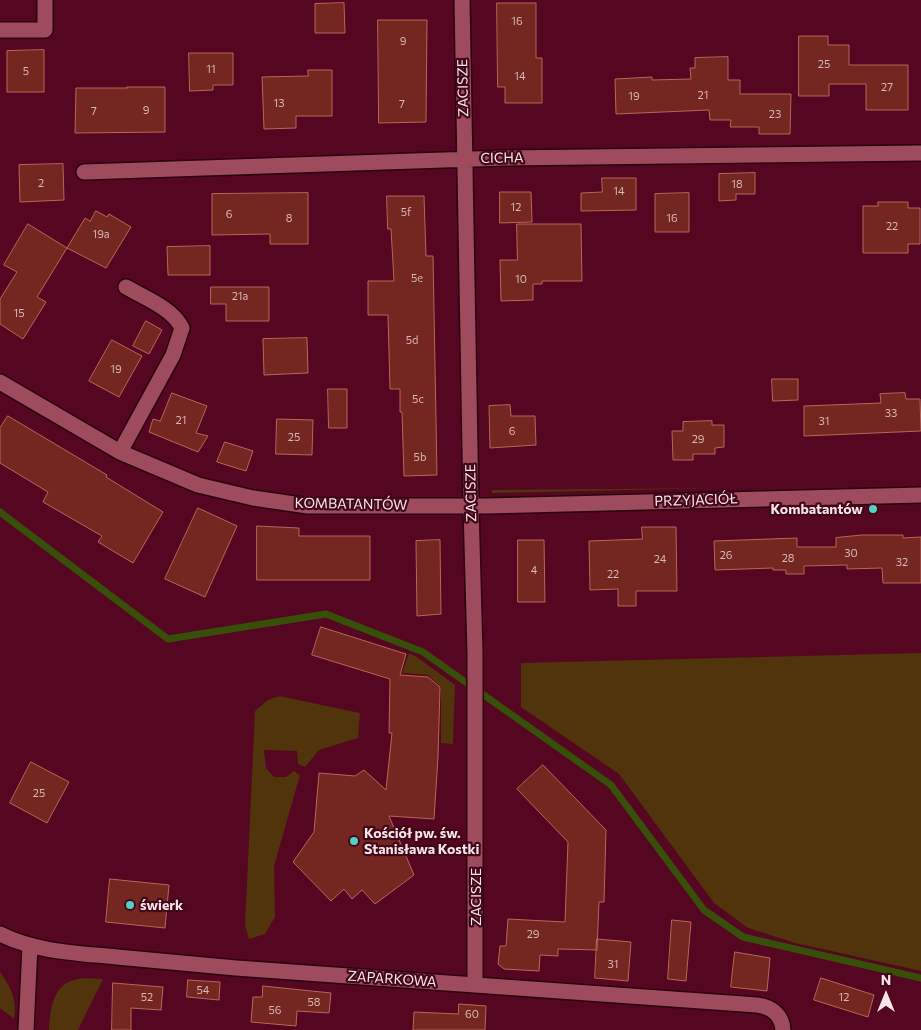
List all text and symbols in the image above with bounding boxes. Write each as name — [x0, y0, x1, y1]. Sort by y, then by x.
house number: 16 — [511, 14, 523, 28]
house number: 9 — [400, 34, 406, 48]
house number: 25 — [818, 57, 830, 71]
street label: ZACISZE — [454, 59, 472, 117]
house number: 11 — [206, 62, 216, 76]
house number: 5 — [23, 64, 29, 78]
house number: 14 — [514, 69, 526, 83]
house number: 27 — [881, 80, 893, 94]
house number: 21 — [698, 88, 708, 102]
house number: 19 — [628, 89, 640, 103]
house number: 13 — [274, 96, 284, 110]
house number: 7 — [399, 97, 405, 111]
house number: 9 — [143, 103, 149, 117]
house number: 7 — [91, 104, 97, 118]
house number: 23 — [769, 107, 781, 121]
street label: CICHA — [480, 149, 524, 167]
house number: 2 — [38, 176, 44, 190]
house number: 18 — [731, 177, 743, 191]
house number: 14 — [613, 184, 625, 198]
house number: 12 — [511, 200, 521, 214]
house number: 5f — [401, 205, 411, 219]
house number: 6 — [226, 207, 232, 221]
house number: 8 — [286, 211, 292, 225]
house number: 16 — [666, 211, 678, 225]
house number: 22 — [886, 219, 898, 233]
house number: 19a — [92, 227, 110, 241]
house number: 5e — [411, 271, 423, 285]
house number: 10 — [515, 272, 527, 286]
house number: 21a — [232, 289, 248, 303]
house number: 15 — [13, 306, 25, 320]
house number: 5d — [406, 333, 418, 347]
house number: 19 — [110, 362, 122, 376]
house number: 5c — [412, 392, 424, 406]
house number: 33 — [885, 406, 897, 420]
house number: 21 — [176, 413, 186, 427]
house number: 31 — [819, 414, 829, 428]
house number: 6 — [509, 424, 515, 438]
house number: 25 — [288, 430, 300, 444]
house number: 29 — [692, 432, 704, 446]
house number: 5b — [414, 450, 426, 464]
street label: ZACISZE — [462, 464, 480, 522]
street label: PRZYJACIÓŁ — [654, 490, 738, 510]
street label: KOMBATANTÓW — [294, 495, 408, 513]
place label: Kombatantów — [771, 501, 863, 517]
marker: Kombatantów — [867, 503, 879, 515]
house number: 30 — [844, 546, 858, 560]
house number: 26 — [720, 548, 732, 562]
house number: 28 — [782, 551, 794, 565]
house number: 24 — [654, 552, 666, 566]
house number: 32 — [896, 555, 908, 569]
house number: 4 — [531, 563, 537, 577]
house number: 22 — [607, 567, 619, 581]
house number: 25 — [33, 786, 45, 800]
place label: Kościół pw. św. Stanisława Kostki — [364, 825, 479, 858]
marker: Kościół pw. św. Stanisława Kostki — [348, 835, 360, 847]
street label: ZACISZE — [468, 868, 484, 926]
place label: świerk — [140, 897, 183, 913]
marker: świerk — [124, 899, 136, 911]
house number: 29 — [527, 927, 539, 941]
house number: 31 — [608, 957, 618, 971]
street label: ZAPARKOWA — [347, 968, 437, 990]
north arrow — [861, 970, 911, 1020]
text: N — [881, 971, 891, 988]
house number: 54 — [197, 983, 209, 997]
house number: 52 — [141, 990, 153, 1004]
house number: 12 — [839, 990, 849, 1004]
house number: 58 — [308, 995, 320, 1009]
house number: 56 — [269, 1003, 281, 1017]
house number: 60 — [465, 1007, 479, 1021]

